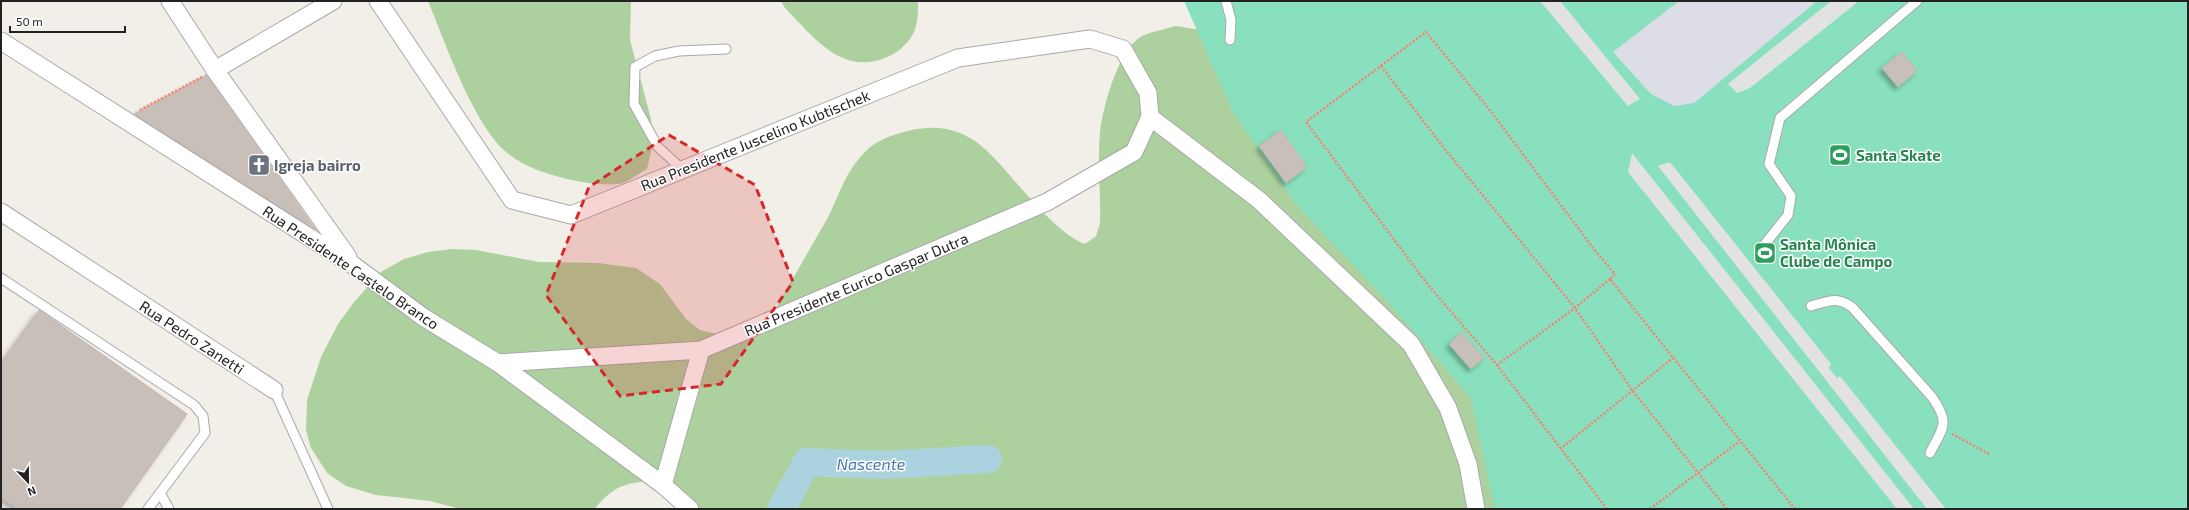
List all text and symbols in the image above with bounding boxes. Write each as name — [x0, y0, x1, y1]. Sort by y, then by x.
scale bar — [10, 8, 125, 34]
text: 50 m — [16, 14, 43, 28]
street label: Rua Presidente Juscelino Kubtischek — [638, 86, 873, 194]
sports icon: Santa Skate — [1827, 142, 1853, 168]
place label: Santa Skate — [1856, 146, 1941, 164]
church icon: Igreja bairro — [246, 152, 272, 178]
place label: Igreja bairro — [274, 156, 361, 174]
street label: Rua Presidente Castelo Branco — [260, 201, 442, 333]
street label: Rua Presidente Eurico Gaspar Dutra — [741, 229, 971, 339]
place label: Santa Mônica Clube de Campo — [1780, 235, 1892, 270]
sports icon: Santa Mônica Clube de Campo — [1752, 240, 1778, 266]
street label: Rua Pedro Zanetti — [136, 296, 248, 378]
water label: Nascente — [837, 454, 906, 473]
north arrow — [8, 462, 48, 502]
text: N — [26, 484, 38, 499]

